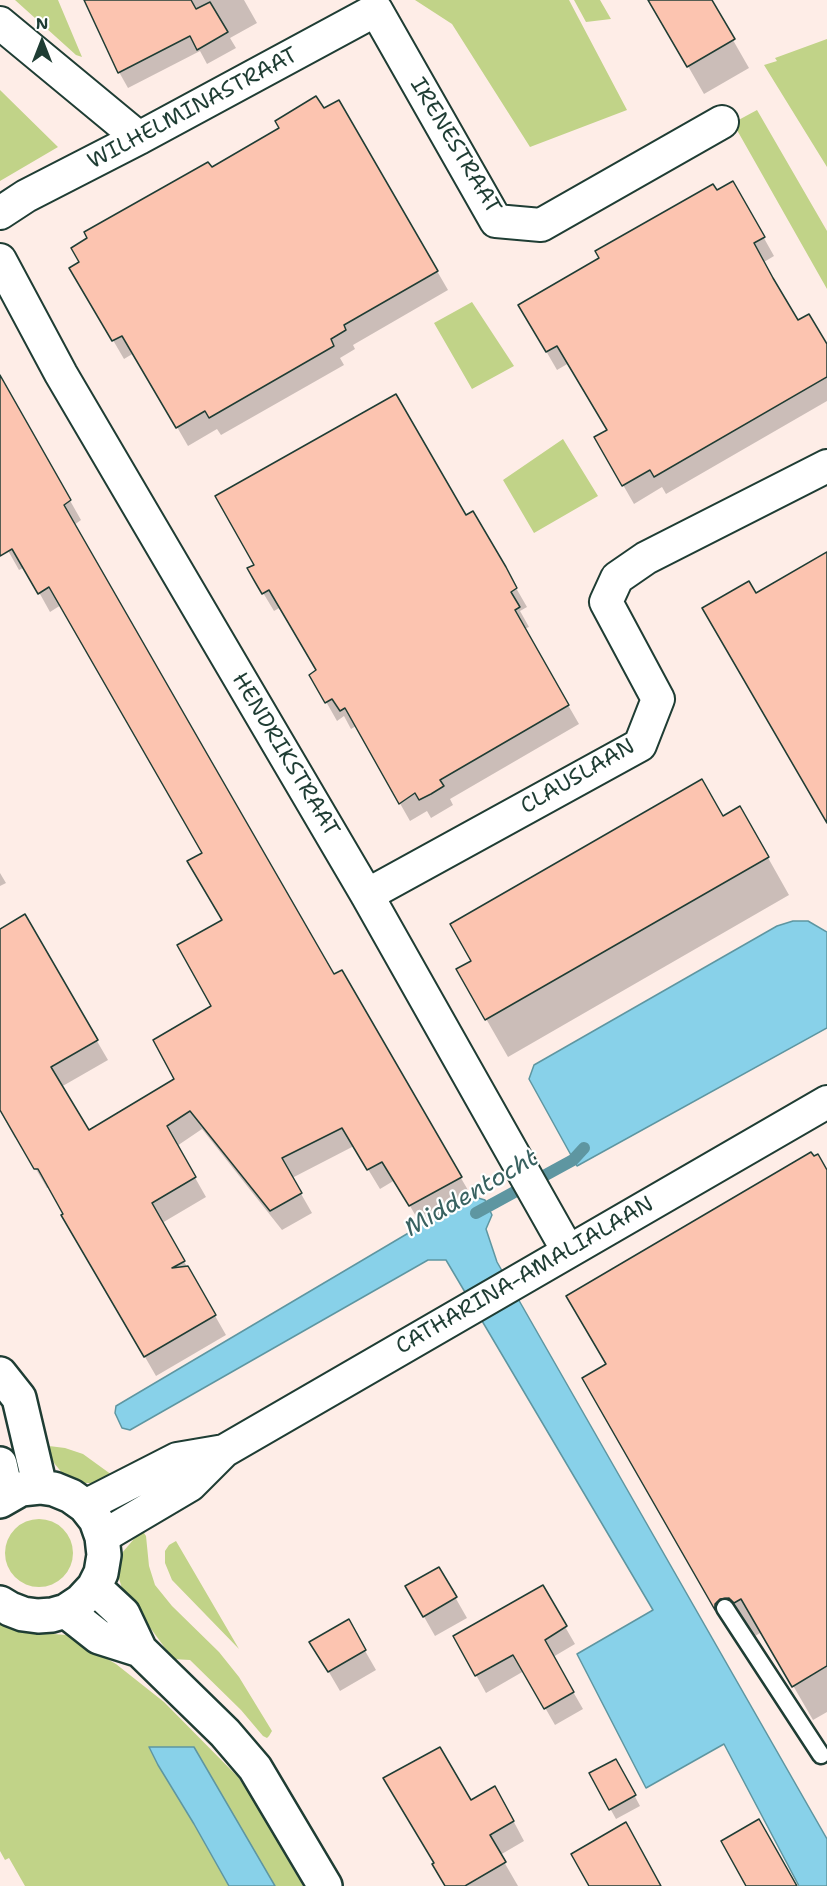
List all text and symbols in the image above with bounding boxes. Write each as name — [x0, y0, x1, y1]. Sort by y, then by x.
north arrow — [12, 12, 72, 72]
text: N — [36, 13, 48, 34]
street label: WILHELMINASTRAAT — [84, 42, 302, 176]
street label: IRENESTRAAT — [404, 73, 506, 219]
street label: HENDRIKSTRAAT — [226, 668, 344, 842]
street label: CLAUSLAAN — [516, 734, 640, 820]
water label: Middentocht — [400, 1144, 544, 1244]
street label: CATHARINA-AMALIALAAN — [392, 1191, 658, 1361]

